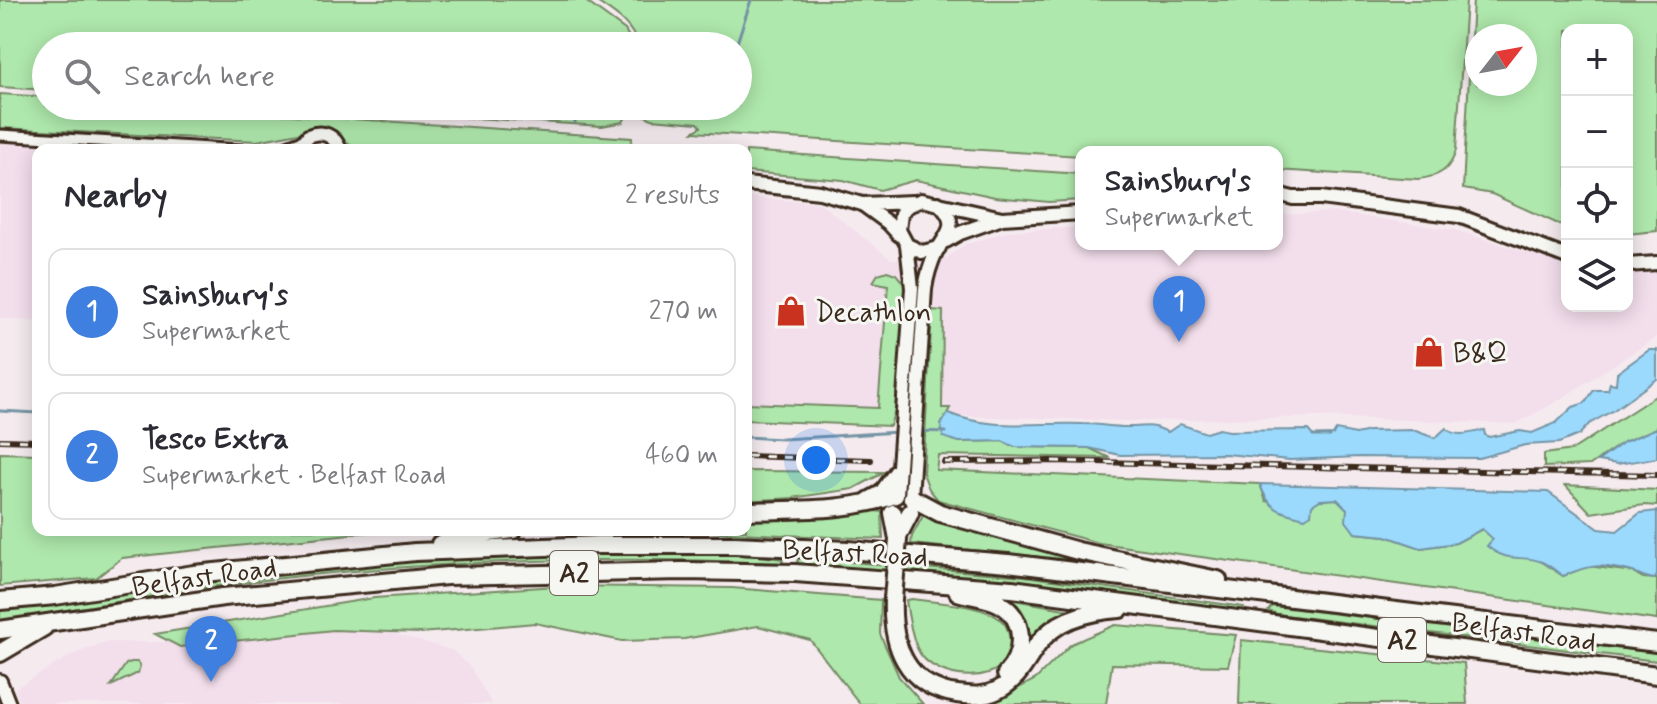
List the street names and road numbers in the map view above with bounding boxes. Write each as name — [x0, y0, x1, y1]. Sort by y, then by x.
street label: Belfast Road — [781, 532, 929, 577]
street label: Belfast Road — [130, 550, 279, 607]
road number: A2 — [550, 551, 598, 595]
street label: Belfast Road — [1449, 605, 1598, 662]
road number: A2 — [1378, 618, 1426, 662]

